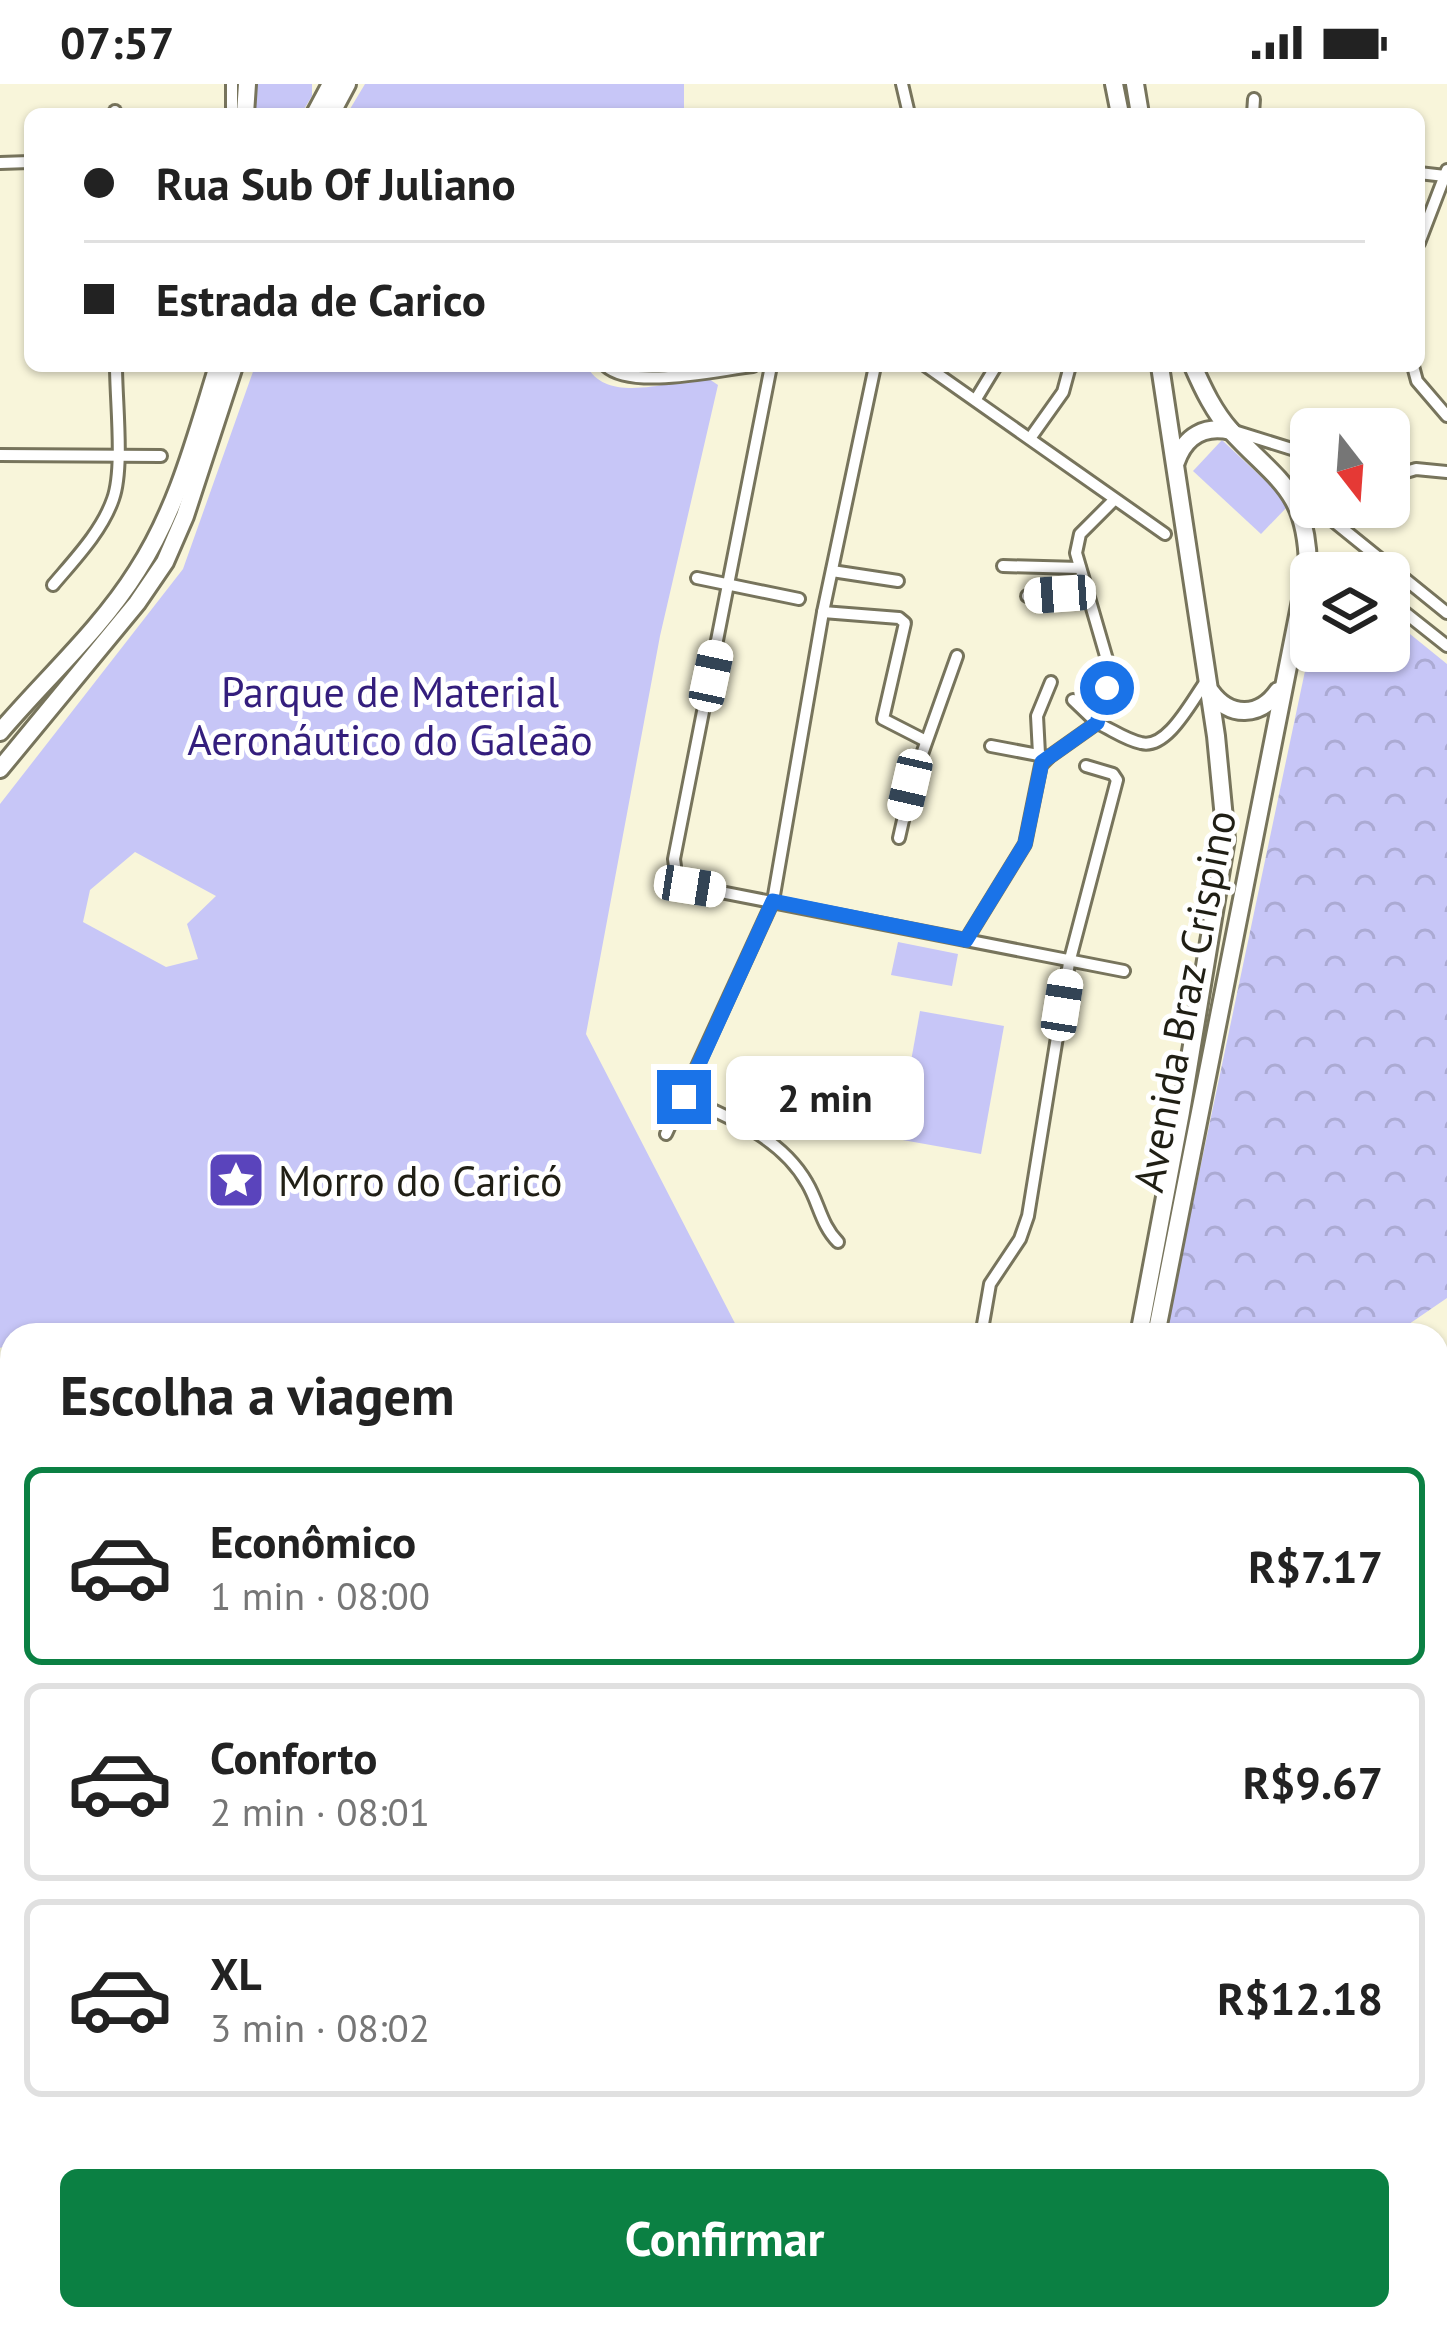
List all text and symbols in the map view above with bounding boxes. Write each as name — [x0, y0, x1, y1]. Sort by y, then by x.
text: 07:57 — [60, 13, 174, 71]
text: Rua Sub Of Juliano — [156, 154, 516, 212]
text: Estrada de Carico — [156, 270, 486, 328]
north arrow — [1290, 408, 1410, 528]
map controls — [1290, 408, 1410, 672]
button: layers — [1290, 552, 1410, 672]
car — [1023, 574, 1097, 614]
car — [686, 637, 736, 715]
route start — [1080, 661, 1134, 715]
park label: Parque de Material Aeronáutico do Galeão — [187, 664, 593, 767]
car — [884, 746, 936, 824]
street label: Avenida Braz Crispino — [1120, 806, 1248, 1196]
car — [652, 863, 728, 909]
car — [1039, 967, 1085, 1043]
callout: 2 min — [726, 1055, 924, 1139]
route end — [657, 1070, 711, 1124]
text: 2 min — [777, 1072, 873, 1123]
place icon: Morro do Caricó — [205, 1149, 267, 1211]
place label: Morro do Caricó — [278, 1153, 562, 1208]
text: Escolha a viagem — [60, 1360, 454, 1430]
icon: car — [66, 1512, 174, 1620]
text: Econômico — [210, 1512, 416, 1570]
text: R$7.17 — [1248, 1537, 1383, 1595]
text: 1 min · 08:00 — [210, 1570, 430, 1621]
icon: car — [66, 1728, 174, 1836]
text: Conforto — [210, 1728, 377, 1786]
text: R$9.67 — [1243, 1753, 1383, 1811]
text: 2 min · 08:01 — [210, 1786, 430, 1837]
icon: car — [66, 1944, 174, 2052]
text: XL — [210, 1944, 262, 2002]
text: R$12.18 — [1217, 1969, 1383, 2027]
text: 3 min · 08:02 — [210, 2002, 430, 2053]
button: Confirmar — [60, 2169, 1389, 2307]

